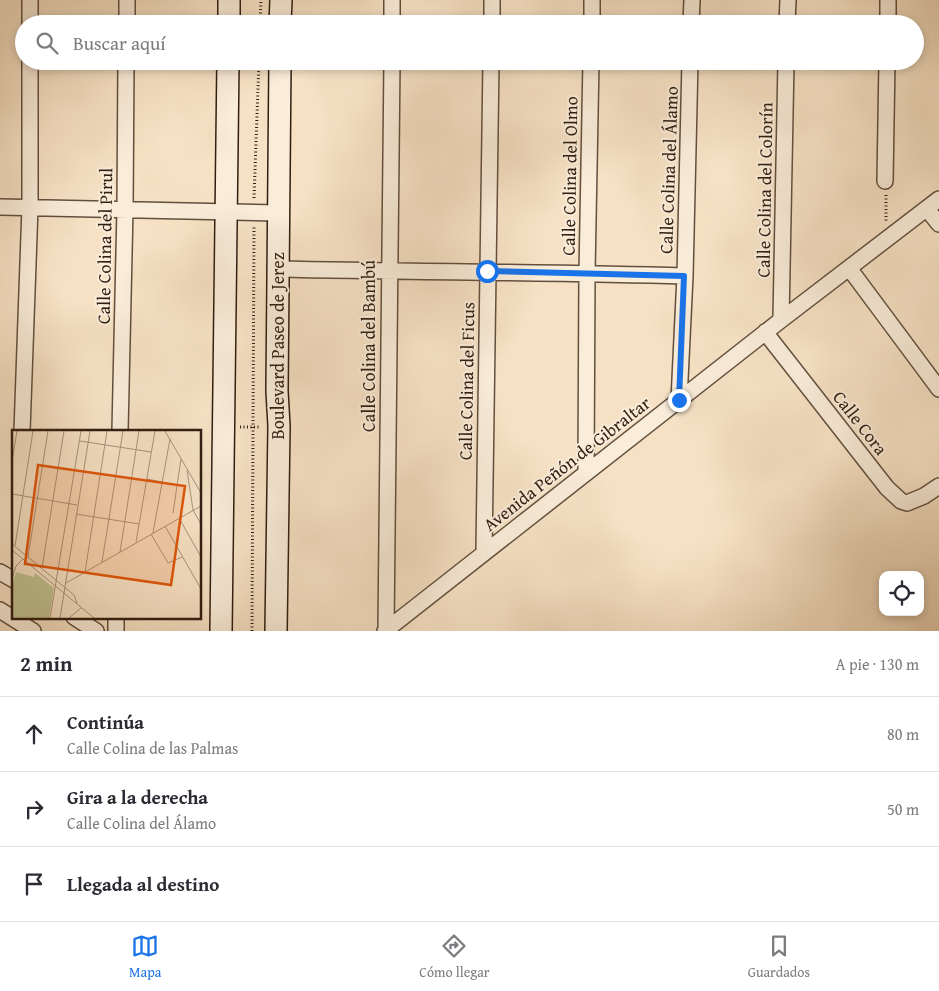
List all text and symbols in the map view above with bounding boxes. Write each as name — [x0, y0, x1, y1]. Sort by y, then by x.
search box — [15, 15, 924, 70]
icon: search — [33, 29, 61, 57]
text: Buscar aquí — [73, 29, 166, 57]
street label: Calle Colina del Álamo — [652, 86, 685, 254]
street label: Calle Colina del Olmo — [555, 96, 584, 256]
street label: Calle Colina del Colorín — [749, 102, 780, 278]
street label: Calle Colina del Pirul — [90, 168, 119, 324]
street label: Boulevard Paseo de Jerez — [264, 252, 291, 440]
street label: Calle Colina del Bambú — [355, 260, 382, 432]
route start — [476, 260, 499, 283]
street label: Calle Colina del Ficus — [452, 302, 481, 460]
street label: Calle Cora — [827, 385, 895, 461]
street label: Avenida Peñón de Gibraltar — [477, 389, 657, 538]
route end — [668, 389, 691, 412]
inset map — [12, 430, 201, 618]
map controls — [879, 571, 924, 616]
button: locate — [879, 571, 924, 616]
text: 2 min — [20, 648, 72, 679]
text: A pie · 130 m — [836, 652, 919, 676]
text: Continúa — [67, 708, 144, 736]
icon: ahead — [20, 720, 48, 748]
text: 80 m — [887, 722, 919, 746]
text: Calle Colina de las Palmas — [67, 736, 238, 760]
text: Gira a la derecha — [67, 783, 208, 811]
icon: right — [20, 795, 48, 823]
text: 50 m — [887, 797, 919, 821]
text: Calle Colina del Álamo — [67, 811, 216, 835]
icon: arrive — [20, 870, 48, 898]
text: Llegada al destino — [67, 870, 219, 898]
tab: Mapa — [129, 932, 161, 982]
tab: Cómo llegar — [419, 932, 490, 982]
tab: Guardados — [748, 932, 810, 982]

